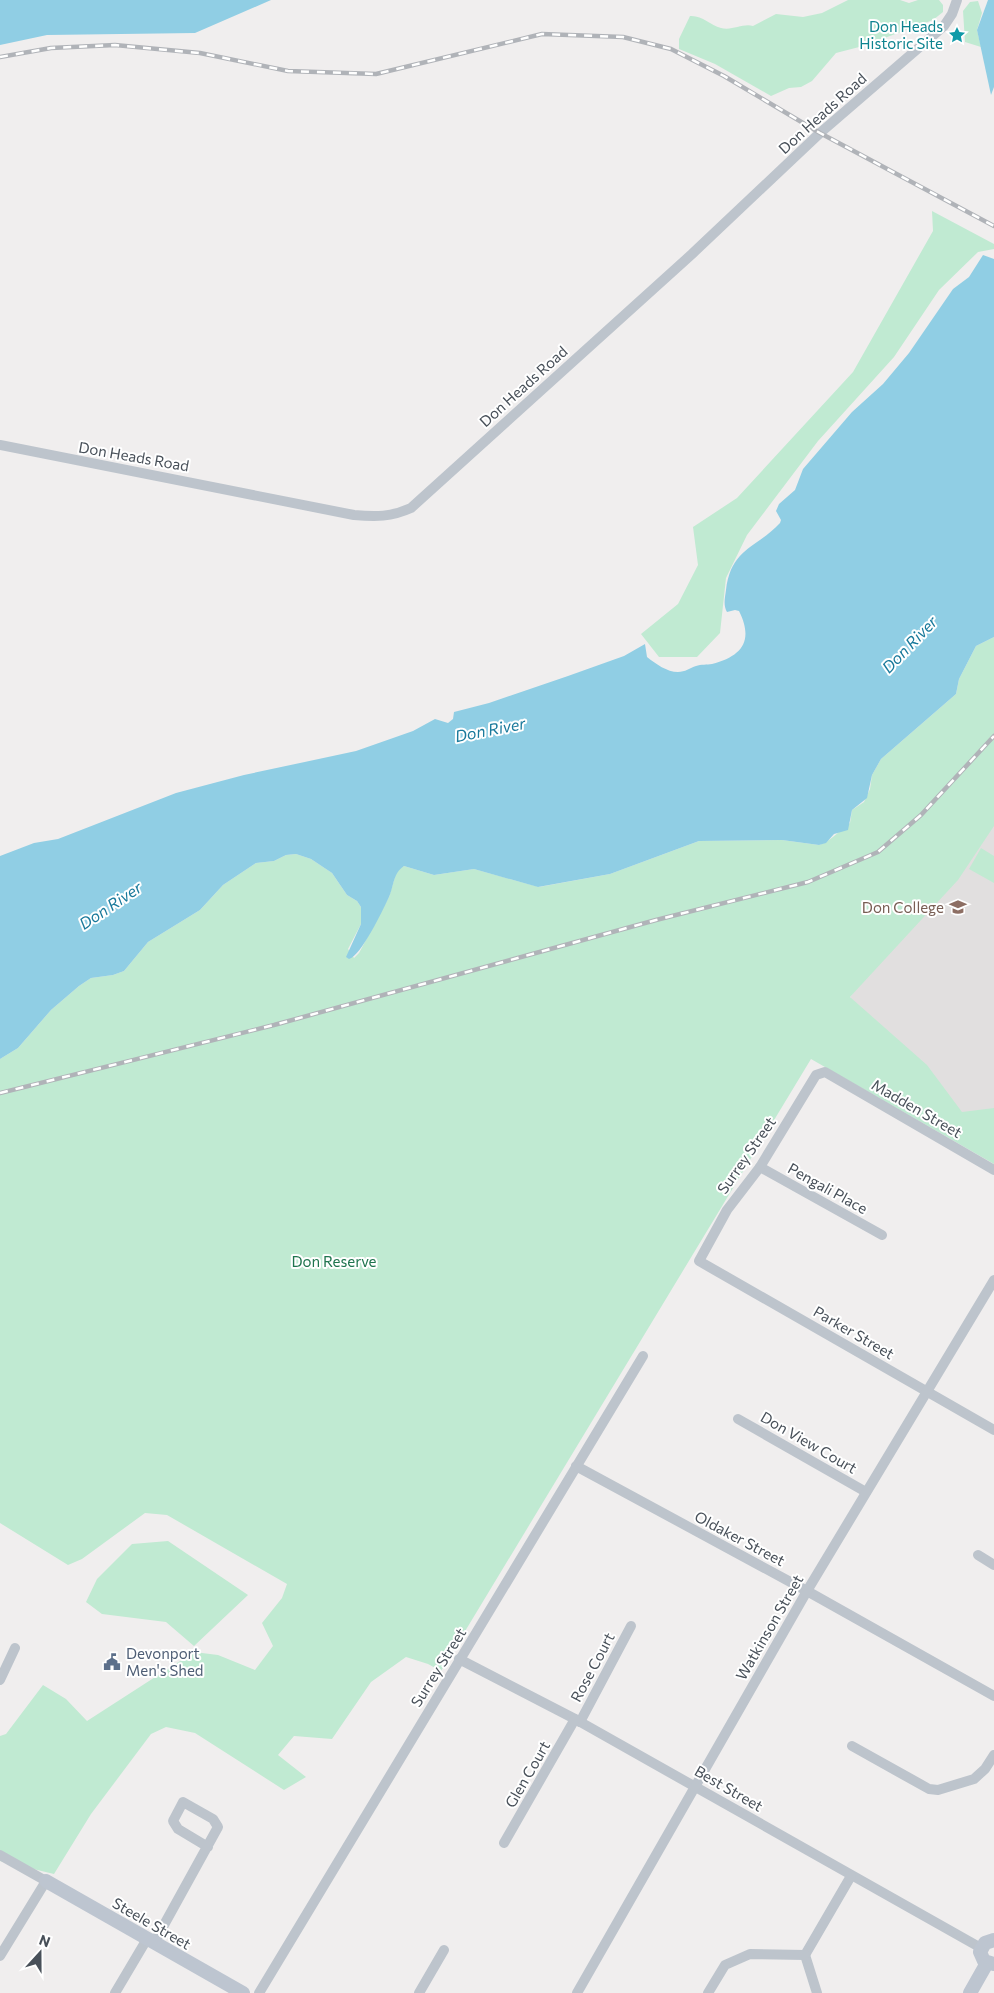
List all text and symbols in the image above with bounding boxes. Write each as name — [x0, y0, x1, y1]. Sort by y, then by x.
place label: Don Heads Historic Site — [859, 17, 943, 52]
place icon: Don Heads Historic Site — [947, 25, 967, 45]
street label: Don Heads Road — [774, 69, 870, 157]
street label: Don Heads Road — [475, 342, 571, 430]
street label: Don Heads Road — [77, 437, 191, 475]
water label: Don River — [877, 611, 941, 676]
water label: Don River — [453, 713, 527, 745]
water label: Don River — [75, 877, 145, 933]
school or university icon: Don College — [948, 897, 968, 917]
place label: Don College — [862, 898, 944, 916]
street label: Madden Street — [869, 1075, 965, 1141]
street label: Surrey Street — [713, 1113, 779, 1197]
street label: Pengali Place — [785, 1159, 871, 1217]
park label: Don Reserve — [291, 1252, 377, 1270]
street label: Parker Street — [810, 1302, 898, 1362]
street label: Don View Court — [758, 1407, 860, 1477]
street label: Oldaker Street — [692, 1507, 788, 1569]
street label: Watkinson Street — [732, 1571, 806, 1683]
street label: Surrey Street — [407, 1624, 469, 1710]
street label: Rose Court — [566, 1629, 618, 1705]
place label: Devonport Men's Shed — [126, 1644, 204, 1679]
public building icon: Devonport Men's Shed — [102, 1652, 122, 1672]
street label: Glen Court — [501, 1737, 553, 1811]
street label: Best Street — [692, 1761, 766, 1815]
street label: Steele Street — [110, 1893, 194, 1953]
north arrow — [15, 1928, 65, 1978]
text: N — [37, 1931, 53, 1950]

